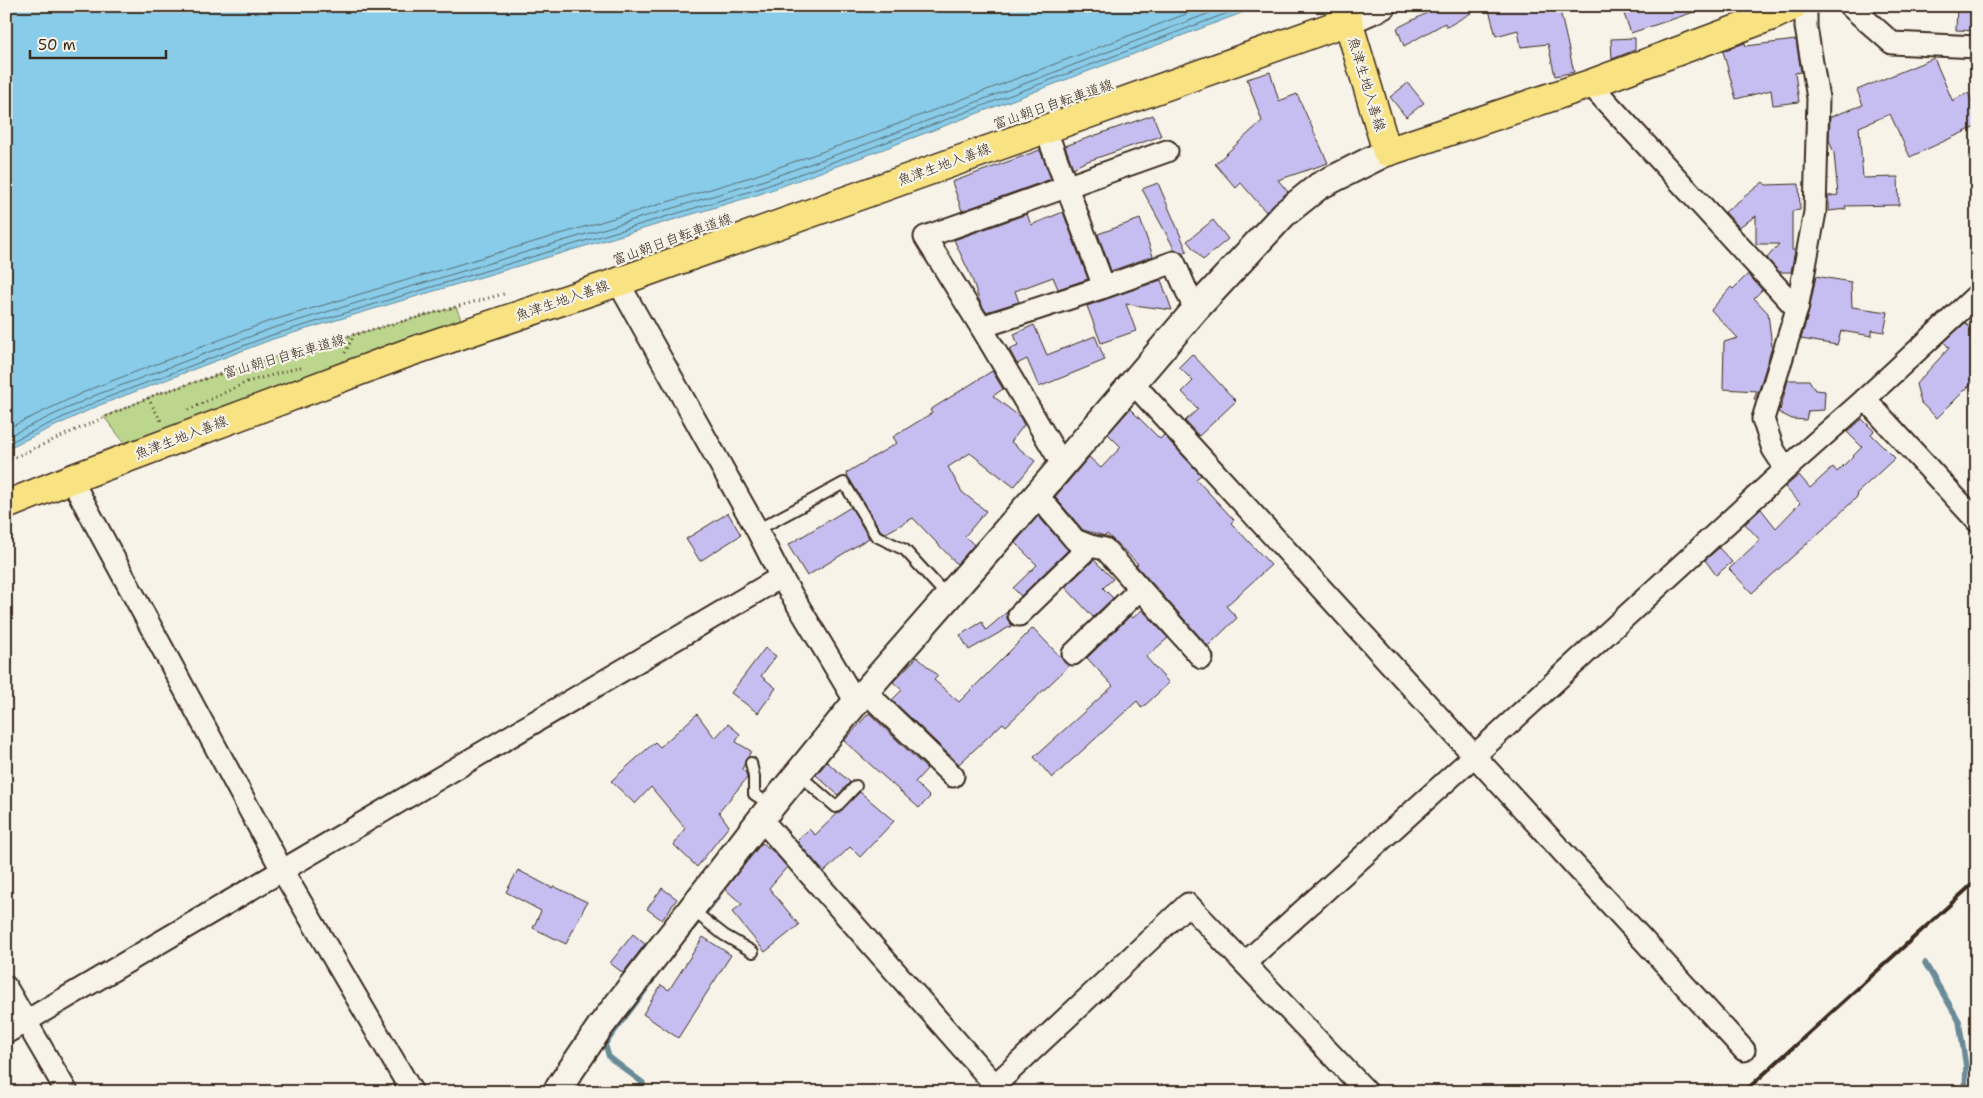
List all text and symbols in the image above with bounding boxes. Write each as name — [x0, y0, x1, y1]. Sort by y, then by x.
scale bar — [30, 28, 166, 60]
text: 50 m — [38, 35, 76, 55]
street label: 魚津生地入善線 — [1344, 35, 1390, 133]
street label: 富山朝日自転車道線 — [991, 75, 1115, 133]
street label: 魚津生地入善線 — [895, 139, 993, 189]
street label: 富山朝日自転車道線 — [610, 209, 734, 269]
street label: 魚津生地入善線 — [513, 276, 611, 324]
street label: 富山朝日自転車道線 — [221, 330, 347, 382]
street label: 魚津生地入善線 — [132, 411, 230, 463]

